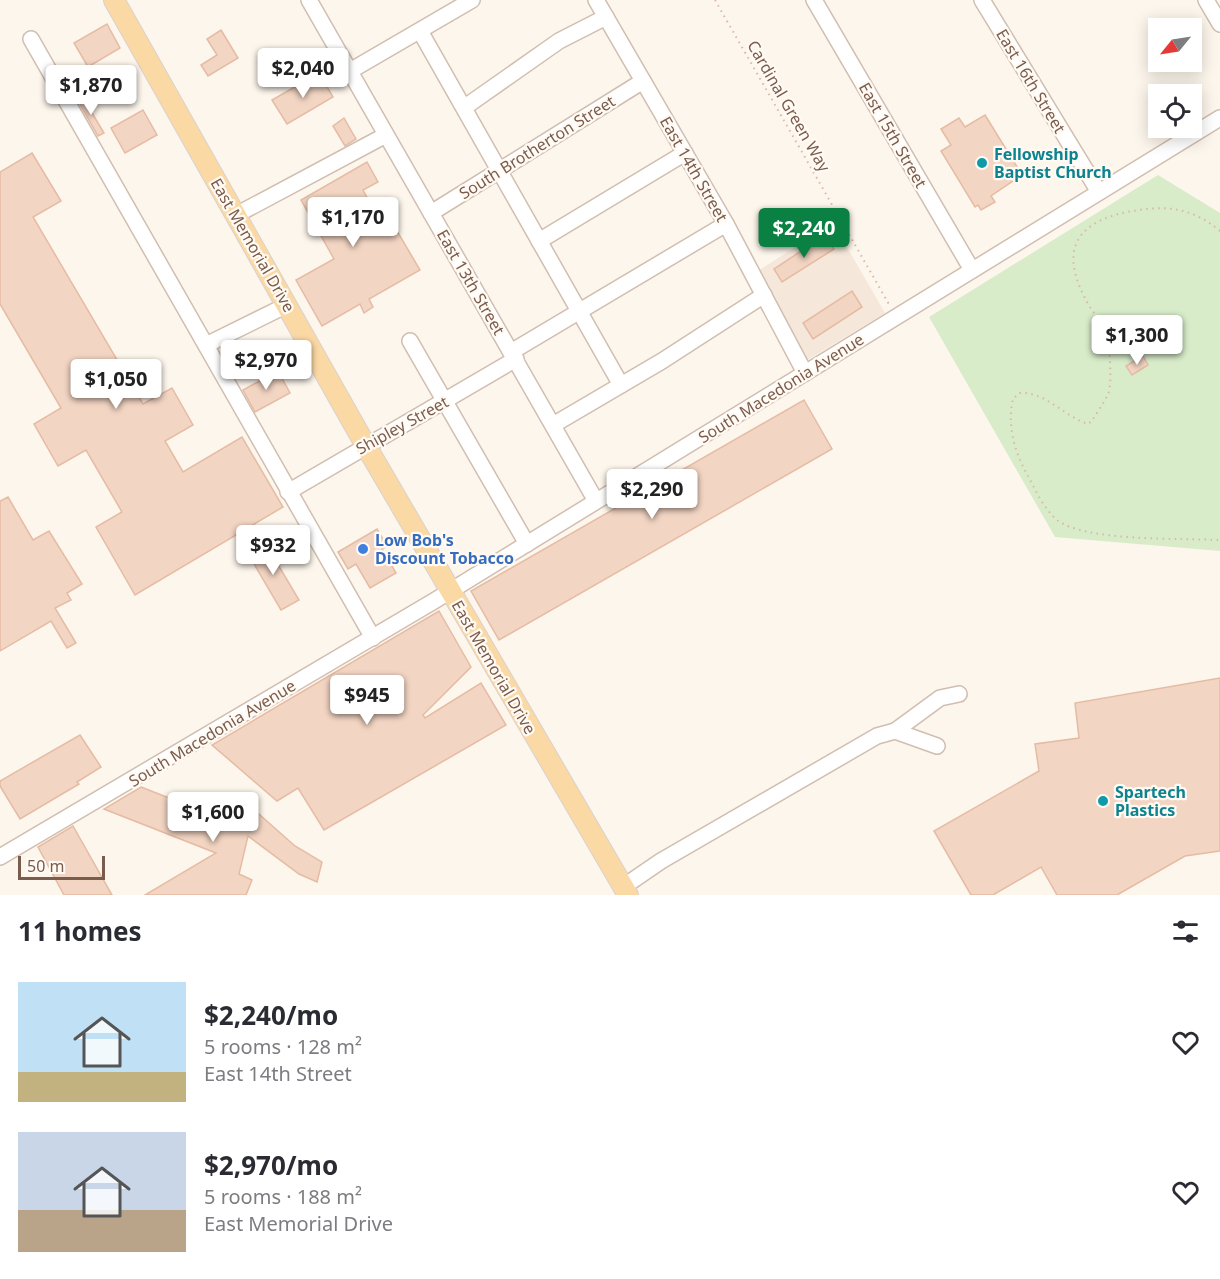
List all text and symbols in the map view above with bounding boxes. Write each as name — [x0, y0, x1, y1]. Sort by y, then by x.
north arrow — [1148, 18, 1202, 72]
map controls — [1148, 18, 1202, 138]
street label: East 16th Street — [991, 25, 1071, 138]
street label: Cardinal Green Way — [742, 36, 836, 176]
pin: $2,040 — [254, 48, 352, 99]
text: $2,040 — [272, 54, 334, 81]
pin: $1,870 — [42, 65, 140, 116]
text: $1,870 — [60, 71, 122, 98]
street label: East 15th Street — [854, 78, 932, 192]
button: locate — [1148, 84, 1202, 138]
street label: South Brotherton Street — [455, 90, 619, 204]
street label: East 14th Street — [655, 112, 733, 226]
place label: Fellowship Baptist Church — [994, 143, 1112, 183]
marker: Fellowship Baptist Church — [975, 156, 989, 170]
street label: East Memorial Drive — [206, 174, 300, 316]
pin: $1,170 — [304, 197, 402, 248]
text: $1,170 — [322, 203, 384, 230]
pin: $2,240 — [755, 208, 853, 259]
text: $2,240 — [773, 214, 835, 241]
street label: East 13th Street — [432, 225, 510, 339]
pin: $1,300 — [1088, 315, 1186, 366]
text: $1,300 — [1106, 321, 1168, 348]
street label: South Macedonia Avenue — [694, 328, 868, 448]
pin: $2,970 — [217, 340, 315, 391]
text: $2,970 — [235, 346, 297, 373]
pin: $1,050 — [67, 359, 165, 410]
text: $1,050 — [85, 365, 147, 392]
street label: Shipley Street — [352, 390, 452, 459]
pin: $2,290 — [603, 469, 701, 520]
text: $2,290 — [621, 475, 683, 502]
pin: $932 — [237, 525, 309, 576]
place label: Low Bob's Discount Tobacco — [375, 529, 514, 569]
text: $932 — [250, 531, 296, 558]
marker: Low Bob's Discount Tobacco — [356, 542, 370, 556]
street label: East Memorial Drive — [447, 596, 541, 738]
street label: South Macedonia Avenue — [124, 674, 300, 792]
pin: $945 — [331, 675, 403, 726]
text: $945 — [344, 681, 390, 708]
place label: Spartech Plastics — [1115, 781, 1186, 821]
pin: $1,600 — [164, 792, 262, 843]
marker: Spartech Plastics — [1096, 794, 1110, 808]
text: $1,600 — [182, 798, 244, 825]
scale bar — [18, 853, 105, 880]
text: 50 m — [27, 855, 64, 877]
text: 11 homes — [18, 913, 142, 949]
icon: filters — [1169, 915, 1202, 948]
text: $2,240/mo — [204, 997, 338, 1033]
icon: home — [66, 1006, 138, 1078]
icon: heart — [1169, 1026, 1202, 1059]
text: 5 rooms · 128 m² — [204, 1033, 362, 1060]
text: East 14th Street — [204, 1060, 352, 1087]
text: $2,970/mo — [204, 1147, 338, 1183]
icon: home — [66, 1156, 138, 1228]
icon: heart — [1169, 1176, 1202, 1209]
text: 5 rooms · 188 m² — [204, 1183, 362, 1210]
text: East Memorial Drive — [204, 1210, 393, 1237]

